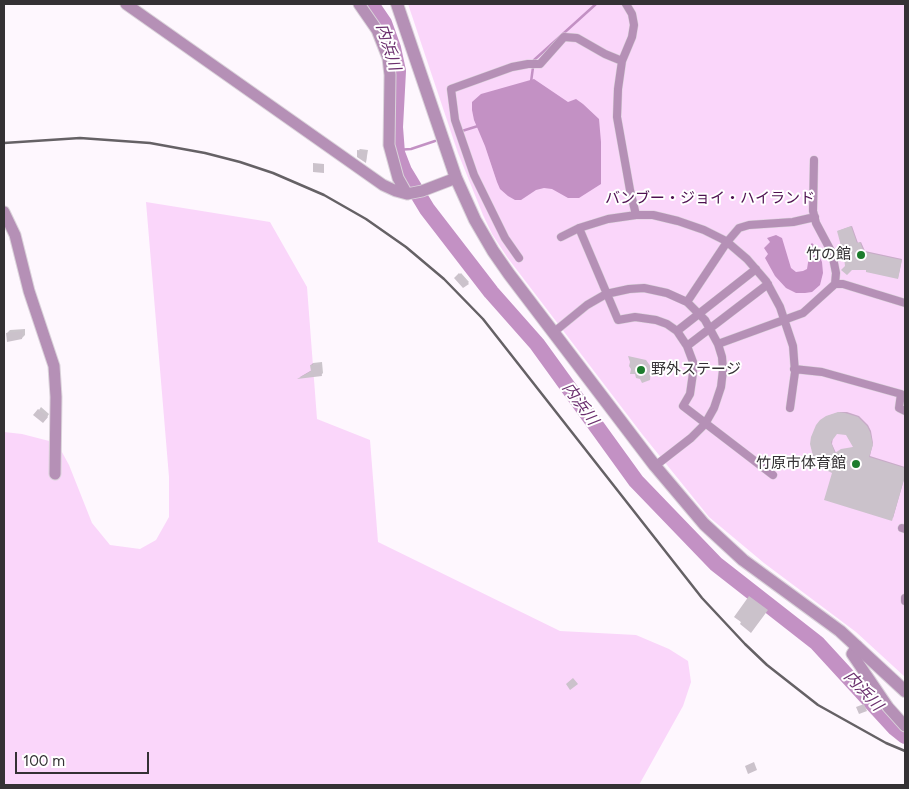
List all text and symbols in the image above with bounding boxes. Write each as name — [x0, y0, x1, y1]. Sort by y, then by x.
water label: 内浜川 — [372, 21, 404, 73]
park label: バンブー・ジョイ・ハイランド — [605, 190, 815, 208]
place label: 竹の館 — [806, 246, 851, 264]
marker: 竹の館 — [855, 249, 867, 261]
place label: 野外ステージ — [651, 361, 741, 379]
marker: 野外ステージ — [635, 364, 647, 376]
water label: 内浜川 — [558, 379, 602, 429]
place label: 竹原市体育館 — [756, 455, 846, 473]
marker: 竹原市体育館 — [850, 458, 862, 470]
water label: 内浜川 — [840, 667, 886, 715]
scale bar — [18, 742, 151, 774]
text: 100 m — [23, 752, 65, 770]

